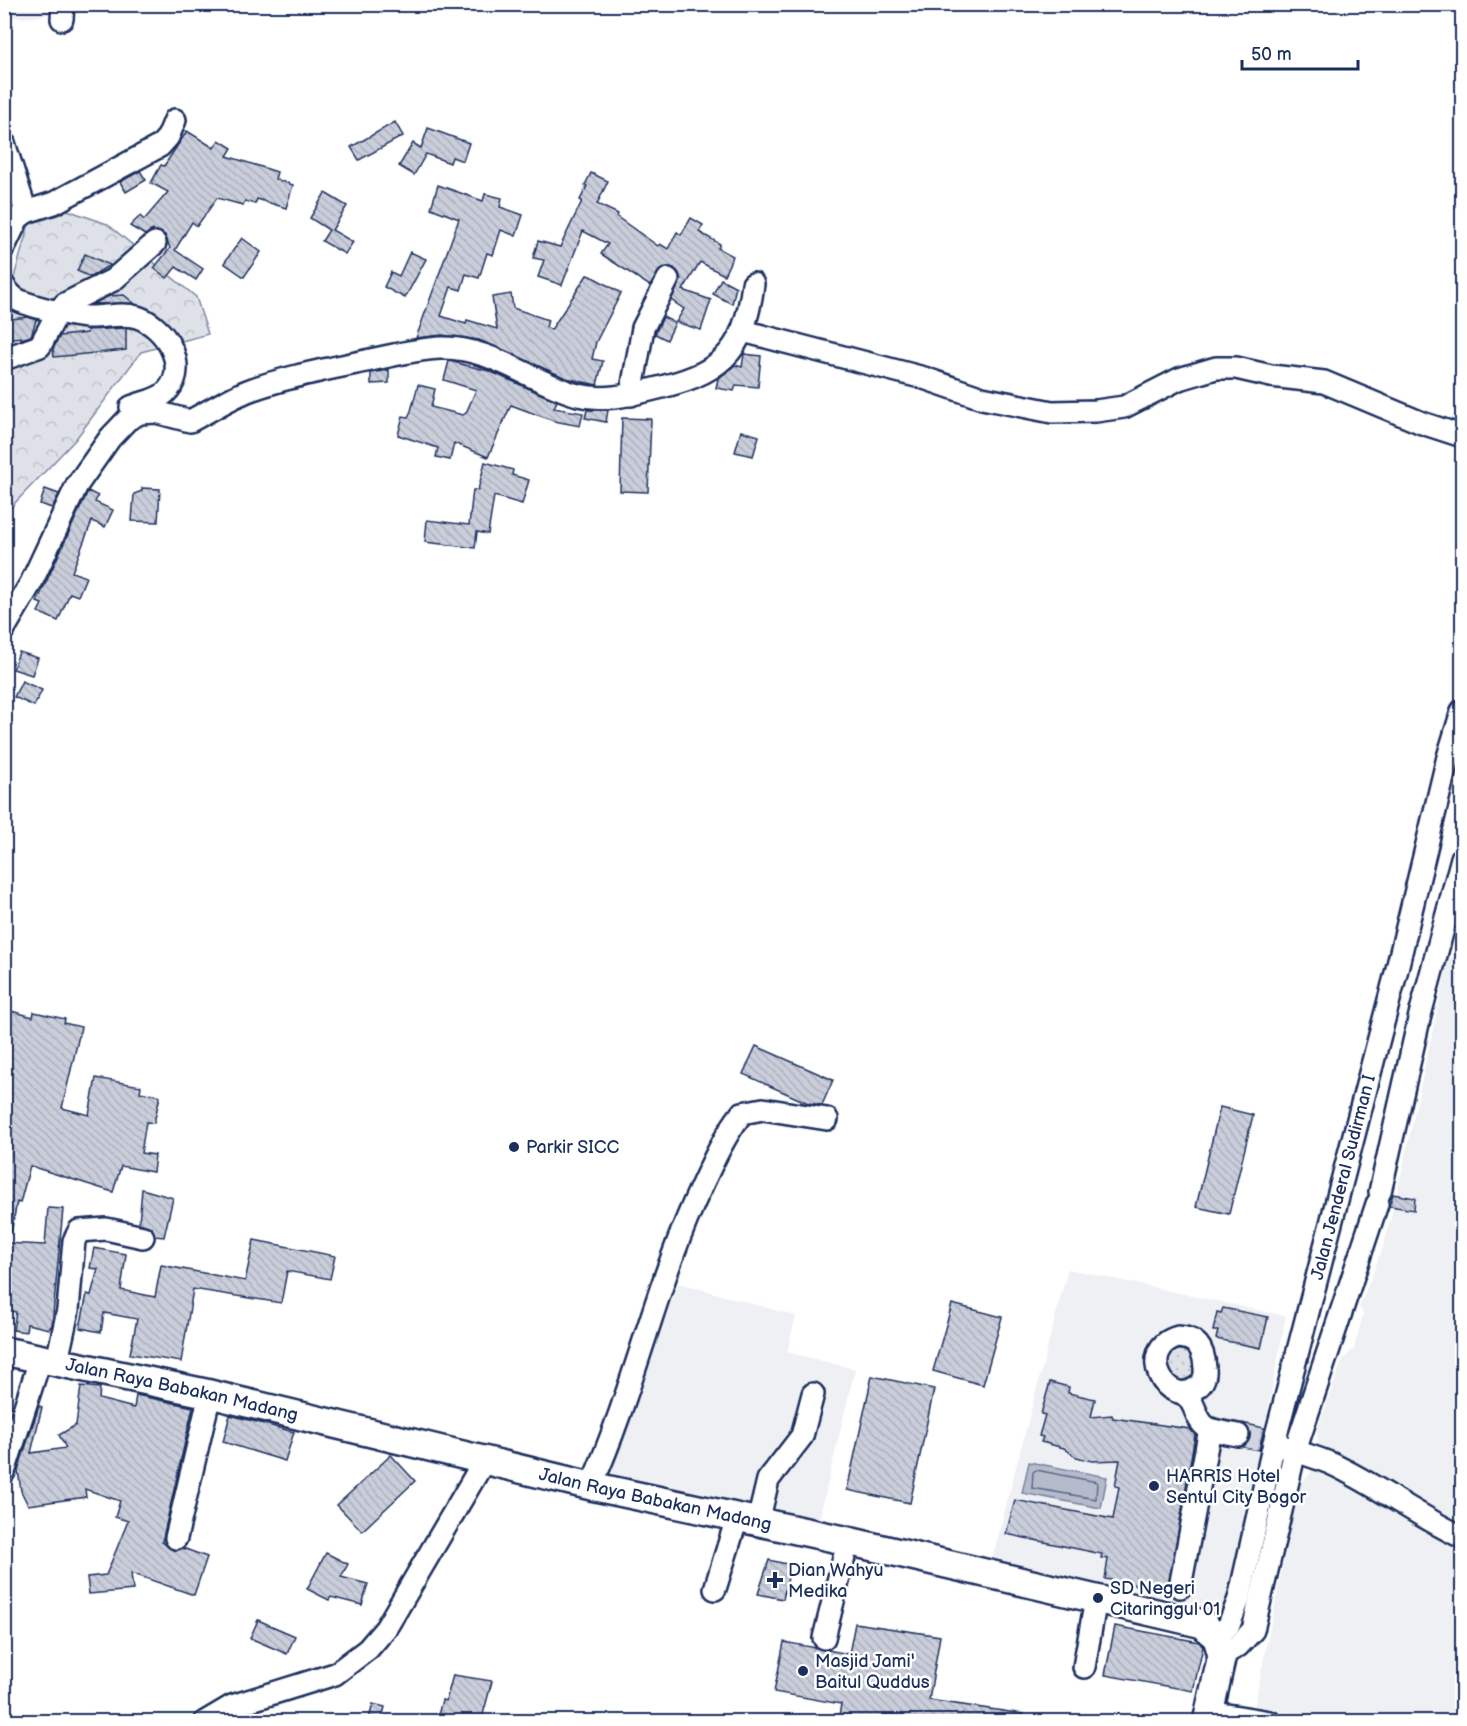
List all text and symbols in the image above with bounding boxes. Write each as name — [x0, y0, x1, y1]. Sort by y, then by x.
scale bar — [1242, 33, 1358, 71]
text: 50 m — [1251, 44, 1292, 65]
street label: Jalan Jenderal Sudirman I — [1306, 1073, 1380, 1282]
place label: Parkir SICC — [526, 1137, 620, 1158]
marker: Parkir SICC — [507, 1140, 521, 1154]
street label: Jalan Raya Babakan Madang — [64, 1354, 300, 1425]
street label: Jalan Raya Babakan Madang — [537, 1463, 774, 1535]
place label: HARRIS Hotel Sentul City Bogor — [1166, 1466, 1307, 1508]
marker: HARRIS Hotel Sentul City Bogor — [1147, 1479, 1161, 1493]
place label: Dian Wahyu Medika — [788, 1560, 884, 1602]
marker: Dian Wahyu Medika — [766, 1571, 784, 1589]
place label: SD Negeri Citaringgul 01 — [1110, 1578, 1220, 1620]
marker: SD Negeri Citaringgul 01 — [1091, 1591, 1105, 1605]
place label: Masjid Jami' Baitul Quddus — [815, 1651, 930, 1693]
marker: Masjid Jami' Baitul Quddus — [796, 1664, 810, 1678]

